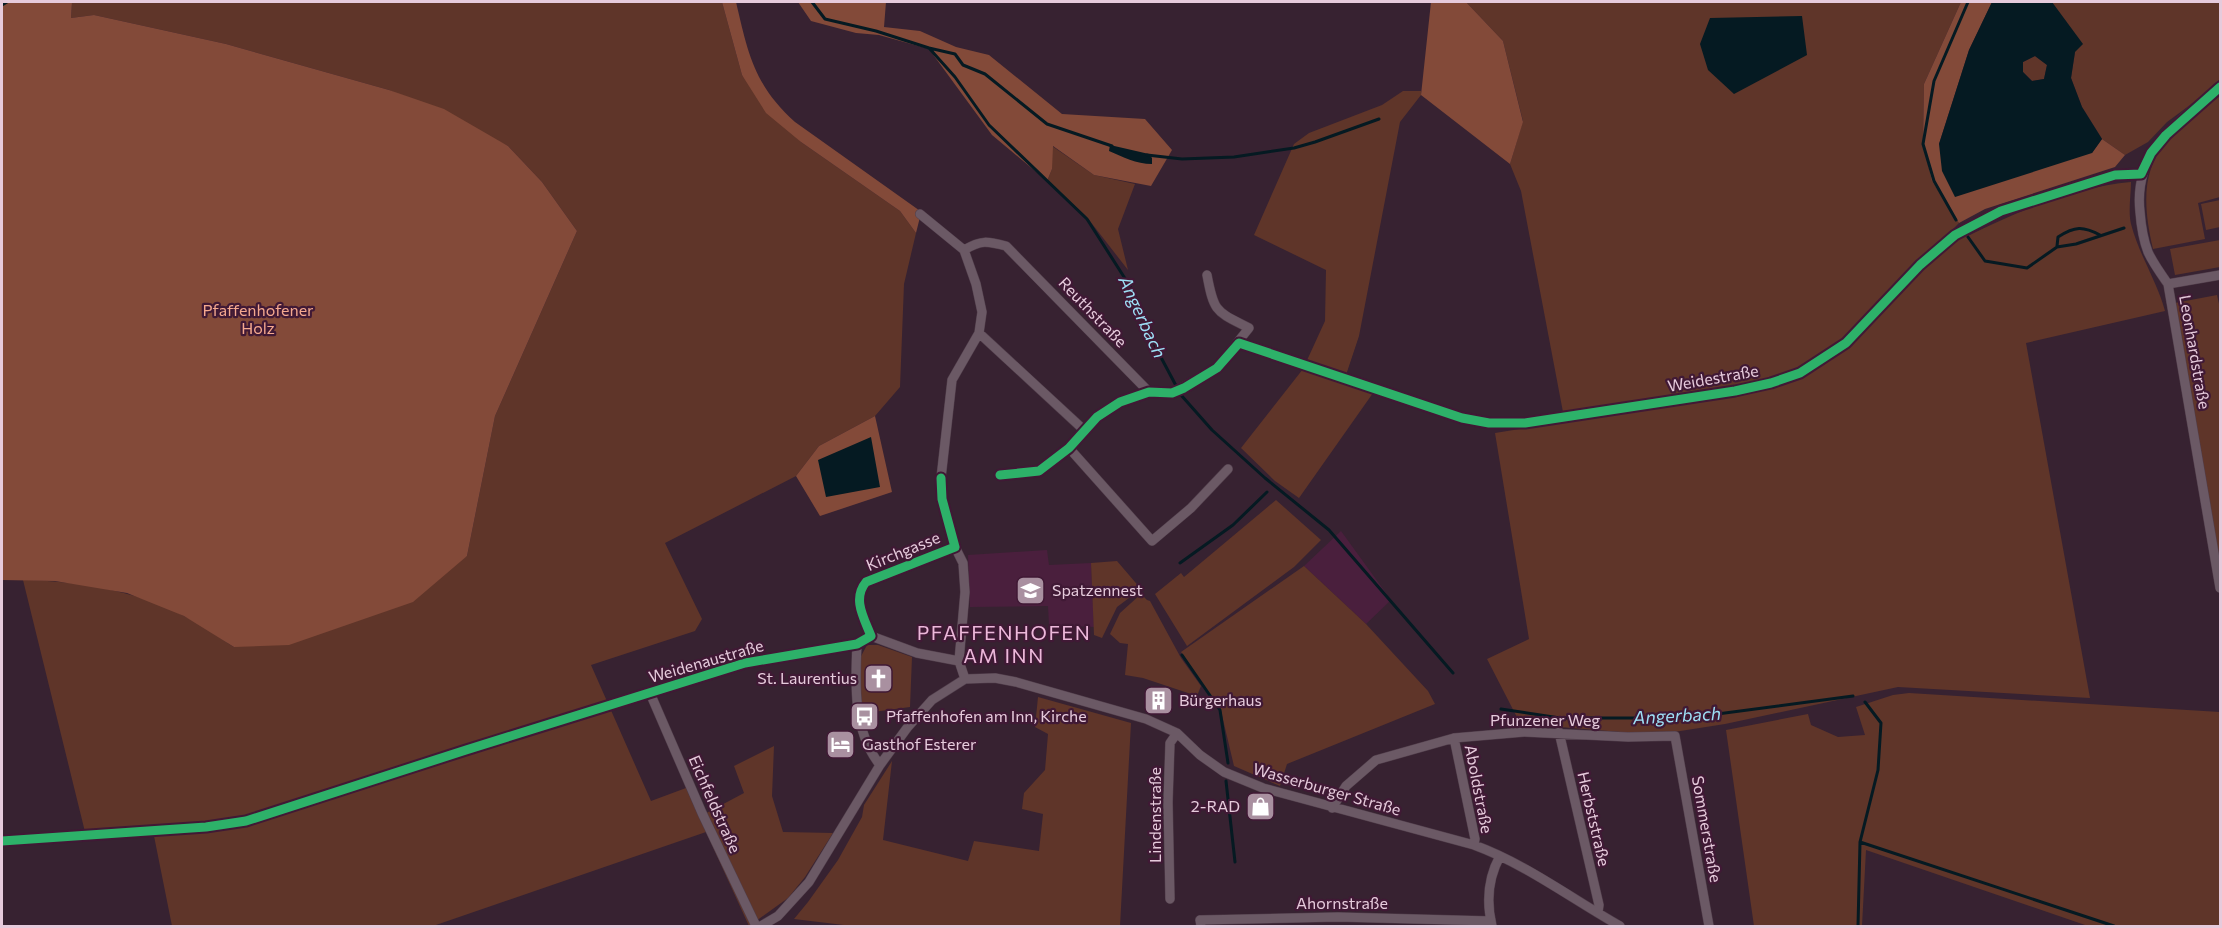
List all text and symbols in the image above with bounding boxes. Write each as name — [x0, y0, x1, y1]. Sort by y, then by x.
water label: Angerbach — [1114, 271, 1172, 361]
street label: Reuthstraße — [1055, 273, 1131, 351]
street label: Leonhardstraße — [2176, 293, 2215, 411]
park label: Pfaffenhofener Holz — [202, 300, 314, 337]
street label: Weidestraße — [1666, 360, 1760, 395]
street label: Kirchgasse — [863, 527, 943, 574]
school or university icon: Spatzennest — [1015, 574, 1047, 606]
place label: Spatzennest — [1052, 580, 1143, 599]
district label: PFAFFENHOFEN AM INN — [917, 620, 1091, 667]
street label: Weidenaustraße — [646, 635, 765, 686]
church icon: St. Laurentius — [862, 662, 894, 694]
place label: St. Laurentius — [757, 668, 857, 687]
building icon: Bürgerhaus — [1142, 684, 1174, 716]
place label: Bürgerhaus — [1179, 690, 1262, 709]
bus stop icon: Pfaffenhofen am Inn, Kirche — [849, 700, 881, 732]
water label: Angerbach — [1631, 702, 1722, 728]
place label: Pfaffenhofen am Inn, Kirche — [886, 706, 1087, 725]
street label: Pfunzener Weg — [1490, 710, 1600, 729]
hotel icon: Gasthof Esterer — [825, 728, 857, 760]
place label: Gasthof Esterer — [862, 734, 977, 753]
street label: Aboldstraße — [1462, 743, 1497, 835]
street label: Eichfeldstraße — [685, 752, 745, 856]
street label: Wasserburger Straße — [1251, 758, 1403, 819]
street label: Lindenstraße — [1145, 767, 1164, 863]
street label: Herbststraße — [1574, 770, 1615, 868]
street label: Sommerstraße — [1689, 774, 1726, 884]
shop icon: 2-RAD — [1245, 790, 1277, 822]
place label: 2-RAD — [1191, 796, 1240, 815]
street label: Ahornstraße — [1296, 893, 1388, 912]

